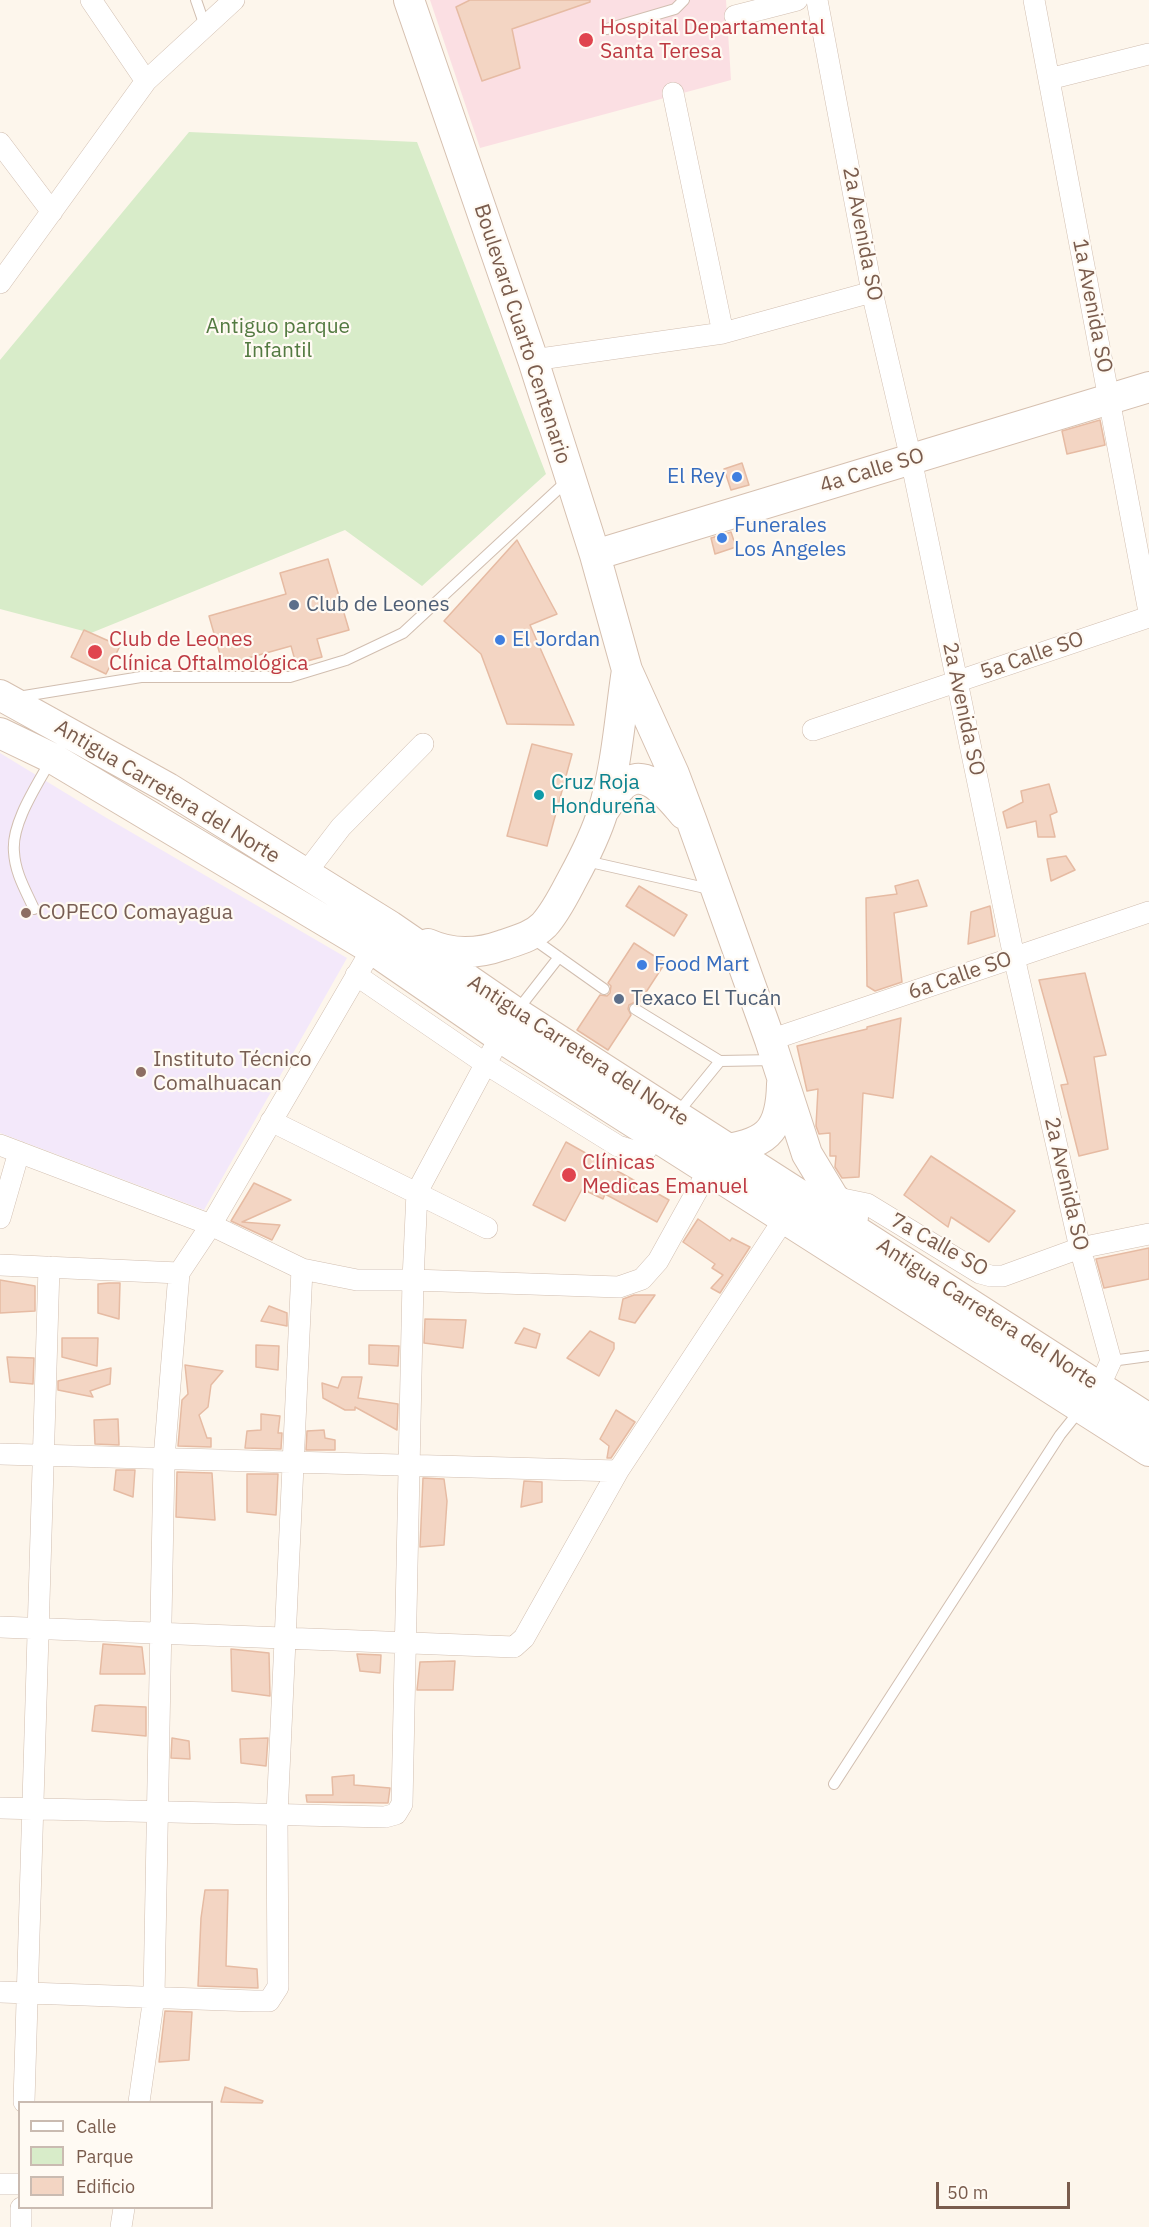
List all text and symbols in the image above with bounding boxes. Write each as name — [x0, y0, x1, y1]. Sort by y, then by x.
place label: Hospital Departamental Santa Teresa — [600, 15, 825, 65]
marker: Hospital Departamental Santa Teresa — [577, 31, 595, 49]
street label: 2a Avenida SO — [837, 165, 887, 303]
street label: Boulevard Cuarto Centenario — [468, 201, 576, 467]
street label: 1a Avenida SO — [1067, 237, 1117, 375]
park label: Antiguo parque Infantil — [206, 314, 350, 364]
street label: 4a Calle SO — [817, 443, 927, 499]
place label: El Rey — [667, 464, 725, 490]
marker: El Rey — [730, 470, 744, 484]
place label: Funerales Los Angeles — [734, 513, 847, 563]
marker: Funerales Los Angeles — [715, 531, 729, 545]
place label: Club de Leones — [306, 592, 450, 618]
marker: Club de Leones — [287, 598, 301, 612]
place label: Club de Leones Clínica Oftalmológica — [109, 627, 309, 677]
place label: El Jordan — [512, 627, 600, 653]
street label: 5a Calle SO — [977, 627, 1087, 685]
marker: El Jordan — [493, 633, 507, 647]
street label: 2a Avenida SO — [937, 640, 989, 778]
marker: Club de Leones Clínica Oftalmológica — [86, 643, 104, 661]
street label: Antigua Carretera del Norte — [50, 715, 284, 869]
place label: Cruz Roja Hondureña — [551, 770, 656, 820]
marker: Cruz Roja Hondureña — [532, 788, 546, 802]
place label: COPECO Comayagua — [38, 900, 233, 926]
marker: COPECO Comayagua — [19, 906, 33, 920]
street label: 6a Calle SO — [905, 947, 1015, 1005]
place label: Food Mart — [654, 952, 749, 978]
marker: Food Mart — [635, 958, 649, 972]
street label: Antigua Carretera del Norte — [463, 970, 693, 1132]
place label: Texaco El Tucán — [631, 986, 781, 1012]
marker: Texaco El Tucán — [612, 992, 626, 1006]
place label: Instituto Técnico Comalhuacan — [153, 1047, 311, 1097]
marker: Instituto Técnico Comalhuacan — [134, 1065, 148, 1079]
street label: 2a Avenida SO — [1038, 1115, 1094, 1253]
place label: Clínicas Medicas Emanuel — [582, 1150, 748, 1200]
marker: Clínicas Medicas Emanuel — [560, 1166, 578, 1184]
street label: 7a Calle SO — [886, 1208, 992, 1282]
street label: Antigua Carretera del Norte — [872, 1233, 1102, 1395]
legend — [18, 2101, 213, 2209]
text: Calle — [76, 2115, 116, 2138]
text: Parque — [76, 2145, 133, 2168]
scale bar — [939, 2170, 1072, 2208]
text: Edificio — [76, 2175, 135, 2198]
text: 50 m — [947, 2181, 989, 2204]

